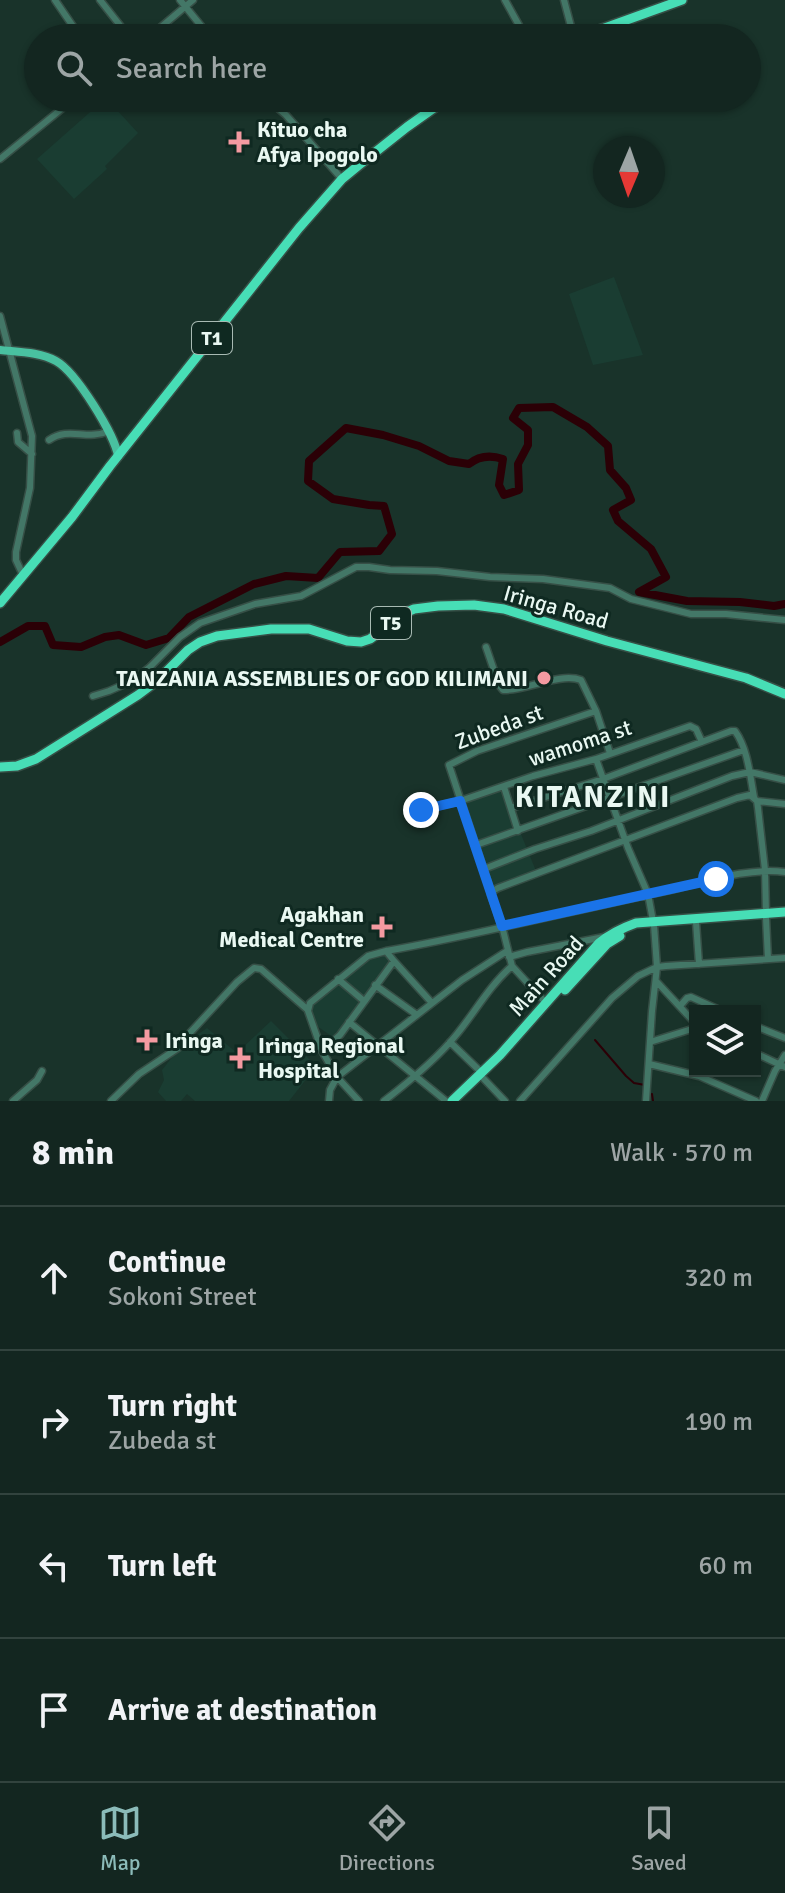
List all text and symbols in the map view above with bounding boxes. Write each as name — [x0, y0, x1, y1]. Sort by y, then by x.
search box — [24, 24, 761, 112]
icon: search — [52, 46, 96, 90]
text: Search here — [116, 50, 267, 87]
place label: Kituo cha Afya Ipogolo — [257, 116, 378, 168]
marker: Kituo cha Afya Ipogolo — [228, 131, 250, 153]
north arrow — [593, 136, 665, 208]
road number: T1 — [192, 322, 232, 354]
street label: Iringa Road — [501, 579, 611, 635]
road number: T5 — [371, 607, 411, 639]
place label: TANZANIA ASSEMBLIES OF GOD KILIMANI — [116, 665, 528, 692]
marker: TANZANIA ASSEMBLIES OF GOD KILIMANI — [535, 669, 553, 687]
street label: Zubeda st — [451, 699, 547, 755]
street label: wamoma st — [525, 714, 635, 772]
district label: KITANZINI — [515, 779, 671, 816]
route end — [403, 792, 439, 828]
route start — [698, 861, 734, 897]
place label: Agakhan Medical Centre — [219, 901, 364, 953]
marker: Agakhan Medical Centre — [371, 916, 393, 938]
street label: Main Road — [503, 930, 589, 1022]
map controls — [689, 1005, 761, 1077]
button: layers — [689, 1005, 761, 1077]
place label: Iringa — [165, 1027, 223, 1054]
marker: Iringa — [136, 1029, 158, 1051]
place label: Iringa Regional Hospital — [258, 1032, 405, 1084]
marker: Iringa Regional Hospital — [229, 1047, 251, 1069]
text: 8 min — [32, 1132, 114, 1174]
text: Walk · 570 m — [610, 1137, 753, 1169]
text: Continue — [108, 1244, 226, 1281]
icon: ahead — [32, 1256, 76, 1300]
text: 320 m — [684, 1262, 753, 1294]
text: Sokoni Street — [108, 1281, 257, 1313]
text: Turn right — [108, 1388, 237, 1425]
icon: right — [32, 1400, 76, 1444]
text: 190 m — [684, 1406, 753, 1438]
text: Zubeda st — [108, 1425, 216, 1457]
icon: left — [32, 1544, 76, 1588]
text: Turn left — [108, 1548, 217, 1585]
text: 60 m — [698, 1550, 753, 1582]
icon: arrive — [32, 1688, 76, 1732]
text: Arrive at destination — [108, 1692, 377, 1729]
tab: Map — [98, 1801, 142, 1876]
tab: Directions — [339, 1801, 435, 1876]
tab: Saved — [631, 1801, 687, 1876]

